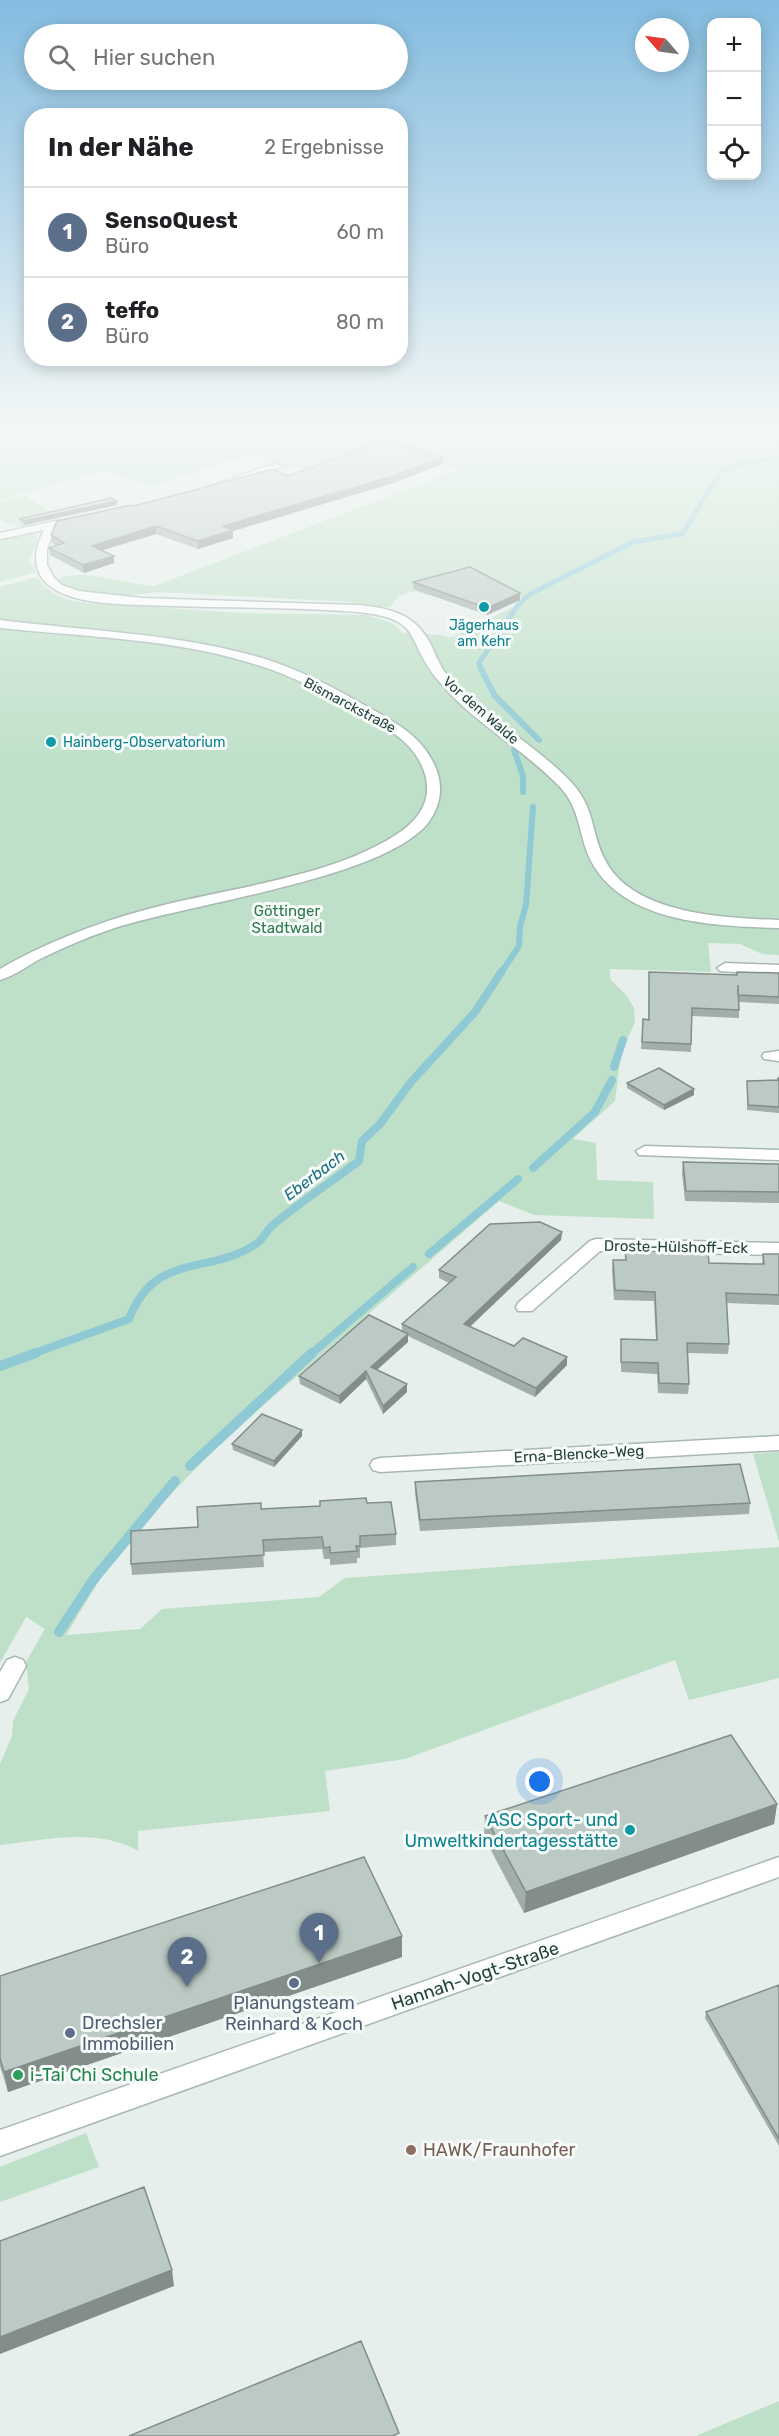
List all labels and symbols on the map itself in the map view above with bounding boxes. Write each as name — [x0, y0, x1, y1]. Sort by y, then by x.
north arrow — [635, 18, 689, 72]
marker: Jägerhaus am Kehr — [477, 600, 491, 614]
place label: Jägerhaus am Kehr — [449, 617, 519, 650]
street label: Vor dem Walde — [439, 673, 522, 748]
street label: Bismarckstraße — [301, 674, 399, 737]
place label: Hainberg-Observatorium — [63, 734, 225, 751]
marker: Hainberg-Observatorium — [44, 735, 58, 749]
park label: Göttinger Stadtwald — [252, 902, 322, 937]
water label: Eberbach — [280, 1146, 349, 1205]
street label: Droste-Hülshoff-Eck — [604, 1237, 749, 1257]
street label: Erna-Blencke-Weg — [513, 1442, 645, 1466]
your location — [525, 1767, 554, 1796]
place label: ASC Sport- und Umweltkindertagesstätte — [404, 1809, 618, 1852]
marker: ASC Sport- und Umweltkindertagesstätte — [623, 1823, 637, 1837]
pin: 1 — [300, 1914, 338, 1963]
street label: Hannah-Vogt-Straße — [388, 1937, 562, 2015]
pin: 2 — [168, 1938, 207, 1987]
marker: Planungsteam Reinhard & Koch — [287, 1976, 301, 1990]
place label: Planungsteam Reinhard & Koch — [225, 1992, 363, 2035]
place label: Drechsler Immobilien — [82, 2012, 174, 2055]
marker: Drechsler Immobilien — [63, 2026, 77, 2040]
place label: i-Tai Chi Schule — [30, 2064, 158, 2086]
marker: i-Tai Chi Schule — [11, 2068, 25, 2082]
place label: HAWK/Fraunhofer — [423, 2139, 576, 2161]
marker: HAWK/Fraunhofer — [404, 2143, 418, 2157]

